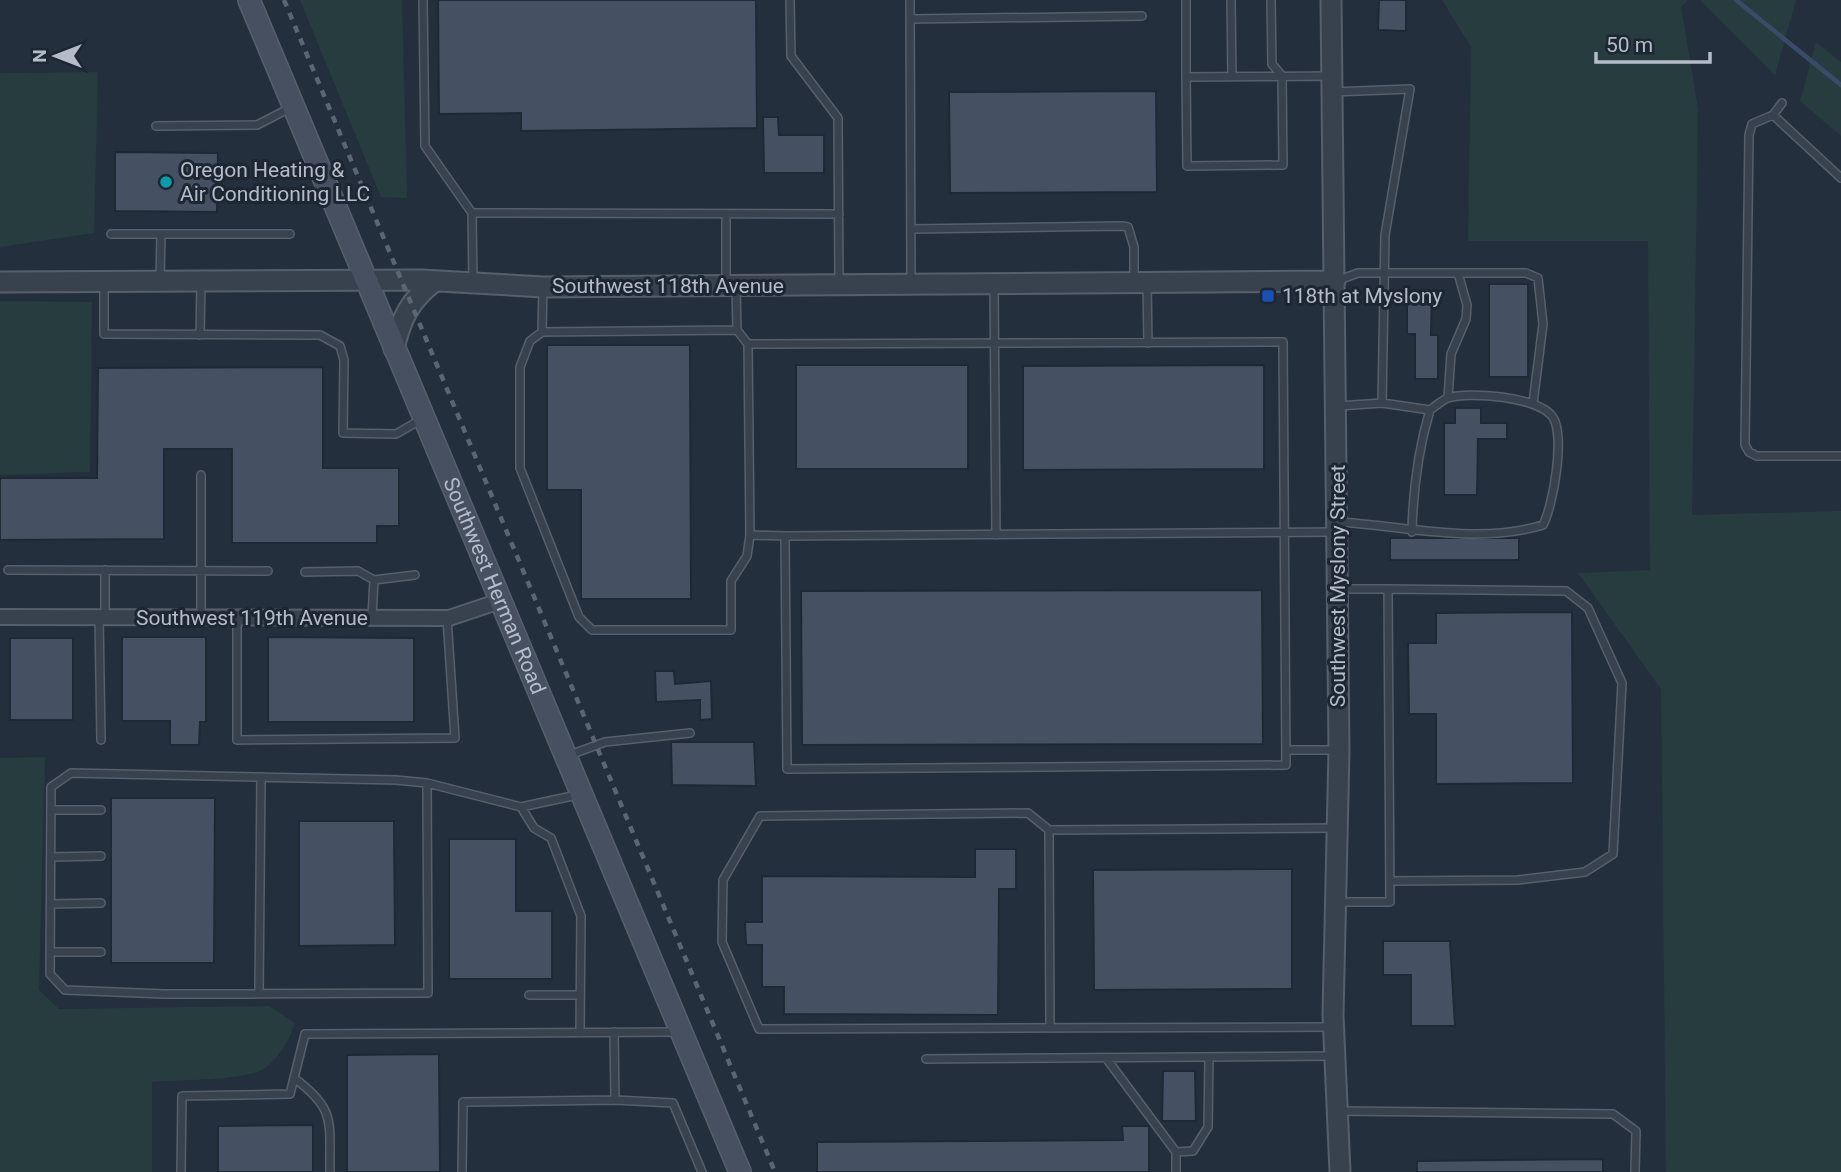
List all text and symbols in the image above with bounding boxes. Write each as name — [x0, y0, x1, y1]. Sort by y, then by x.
north arrow — [21, 21, 91, 91]
scale bar — [1596, 21, 1710, 65]
text: 50 m — [1606, 33, 1653, 57]
text: N — [28, 49, 51, 63]
place label: Oregon Heating & Air Conditioning LLC — [180, 158, 370, 206]
marker: Oregon Heating & Air Conditioning LLC — [158, 174, 174, 190]
street label: Southwest 118th Avenue — [552, 274, 784, 298]
place label: 118th at Myslony — [1282, 284, 1442, 308]
marker: 118th at Myslony — [1260, 288, 1276, 304]
street label: Southwest Myslony Street — [1326, 465, 1350, 707]
street label: Southwest Herman Road — [438, 474, 550, 698]
street label: Southwest 119th Avenue — [136, 606, 368, 630]

